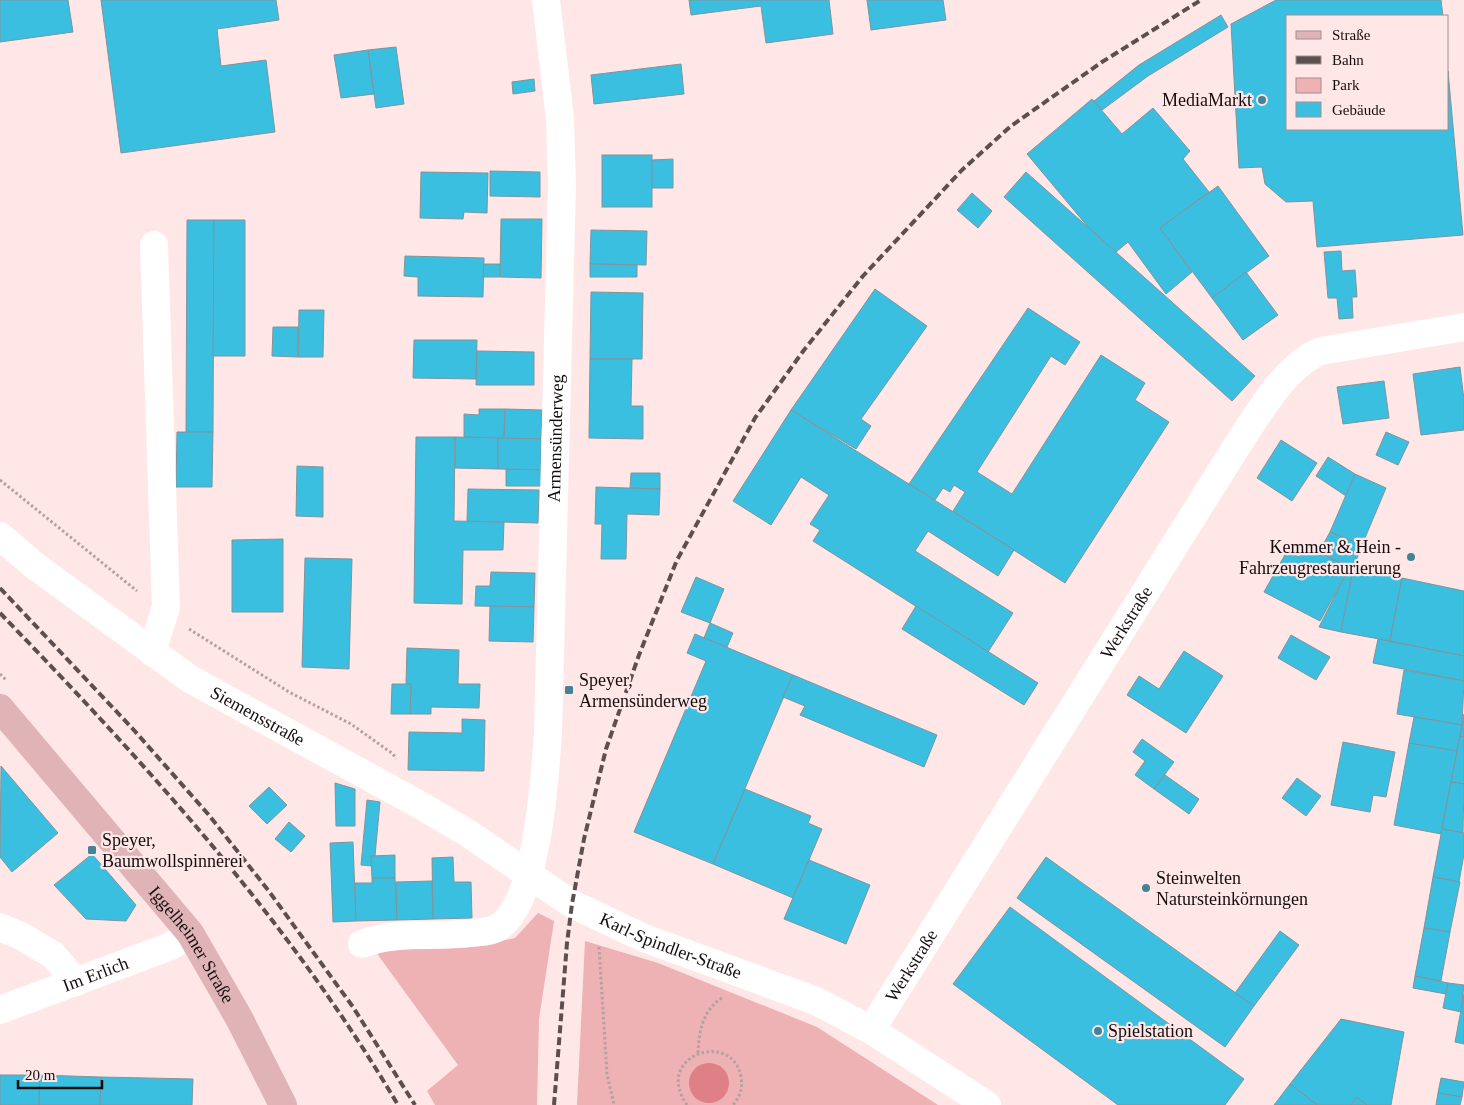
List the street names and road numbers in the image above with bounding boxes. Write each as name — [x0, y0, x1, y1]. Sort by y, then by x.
street label: Armensünderweg — [544, 374, 567, 503]
street label: Werkstraße — [1096, 583, 1157, 662]
street label: Siemensstraße — [207, 682, 308, 750]
street label: Iggelheimer Straße — [145, 882, 238, 1007]
street label: Karl-Spindler-Straße — [597, 909, 744, 983]
street label: Werkstraße — [881, 926, 941, 1005]
street label: Im Erlich — [60, 953, 131, 996]

